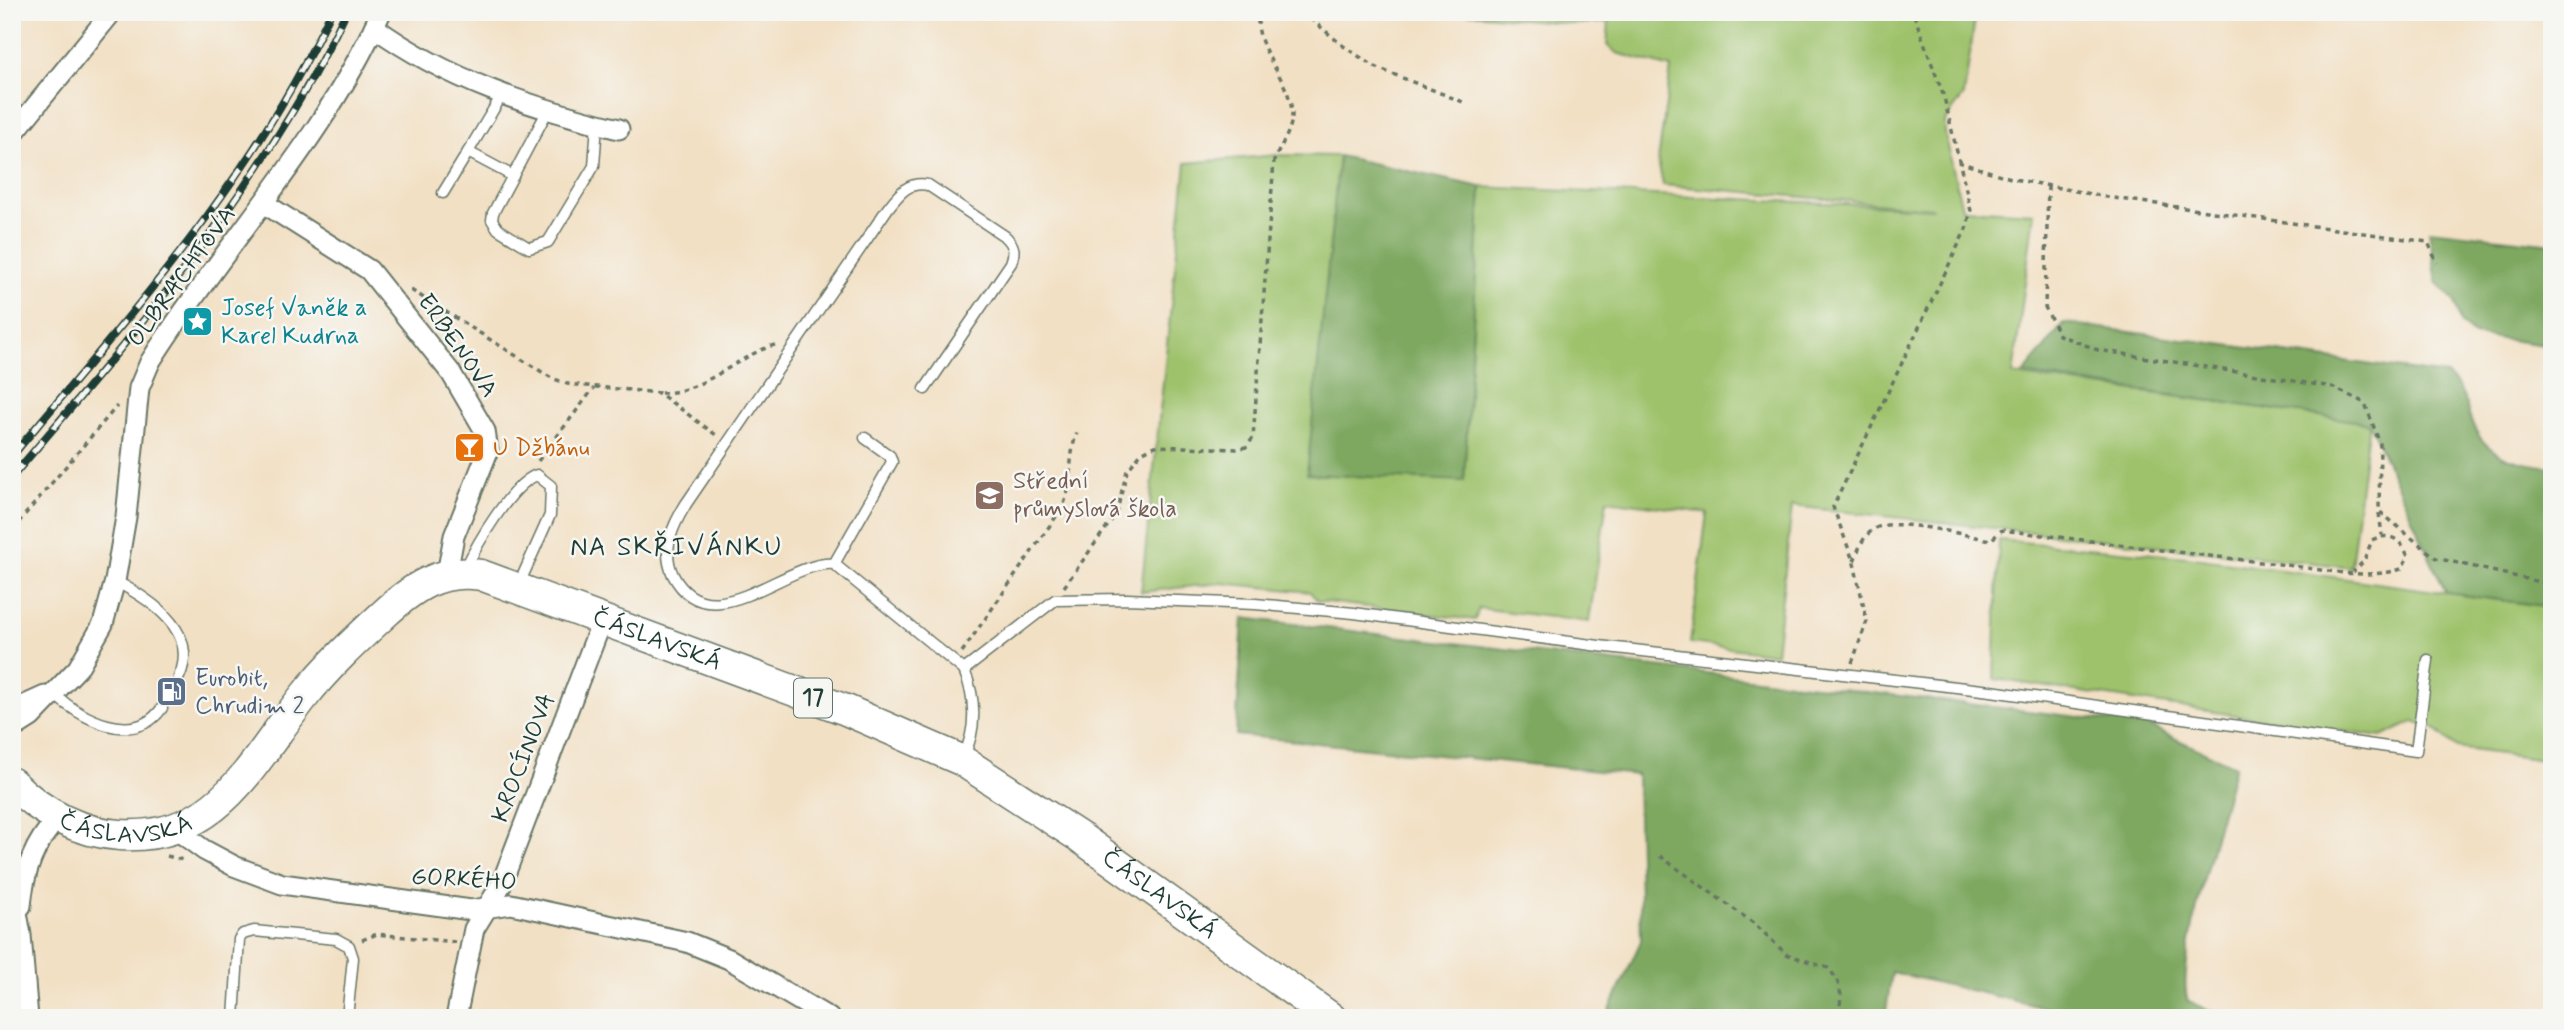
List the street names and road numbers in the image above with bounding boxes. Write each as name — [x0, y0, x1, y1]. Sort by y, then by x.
street label: OLBRACHTOVA — [121, 201, 243, 353]
street label: ERBENOVA — [410, 288, 504, 404]
street label: ČÁSLAVSKÁ — [588, 602, 726, 678]
road number: 17 — [794, 678, 832, 718]
street label: KROCÍNOVA — [484, 689, 563, 827]
street label: ČÁSLAVSKÁ — [54, 805, 197, 851]
street label: ČÁSLAVSKÁ — [1095, 842, 1224, 947]
street label: GORKÉHO — [410, 860, 518, 898]

